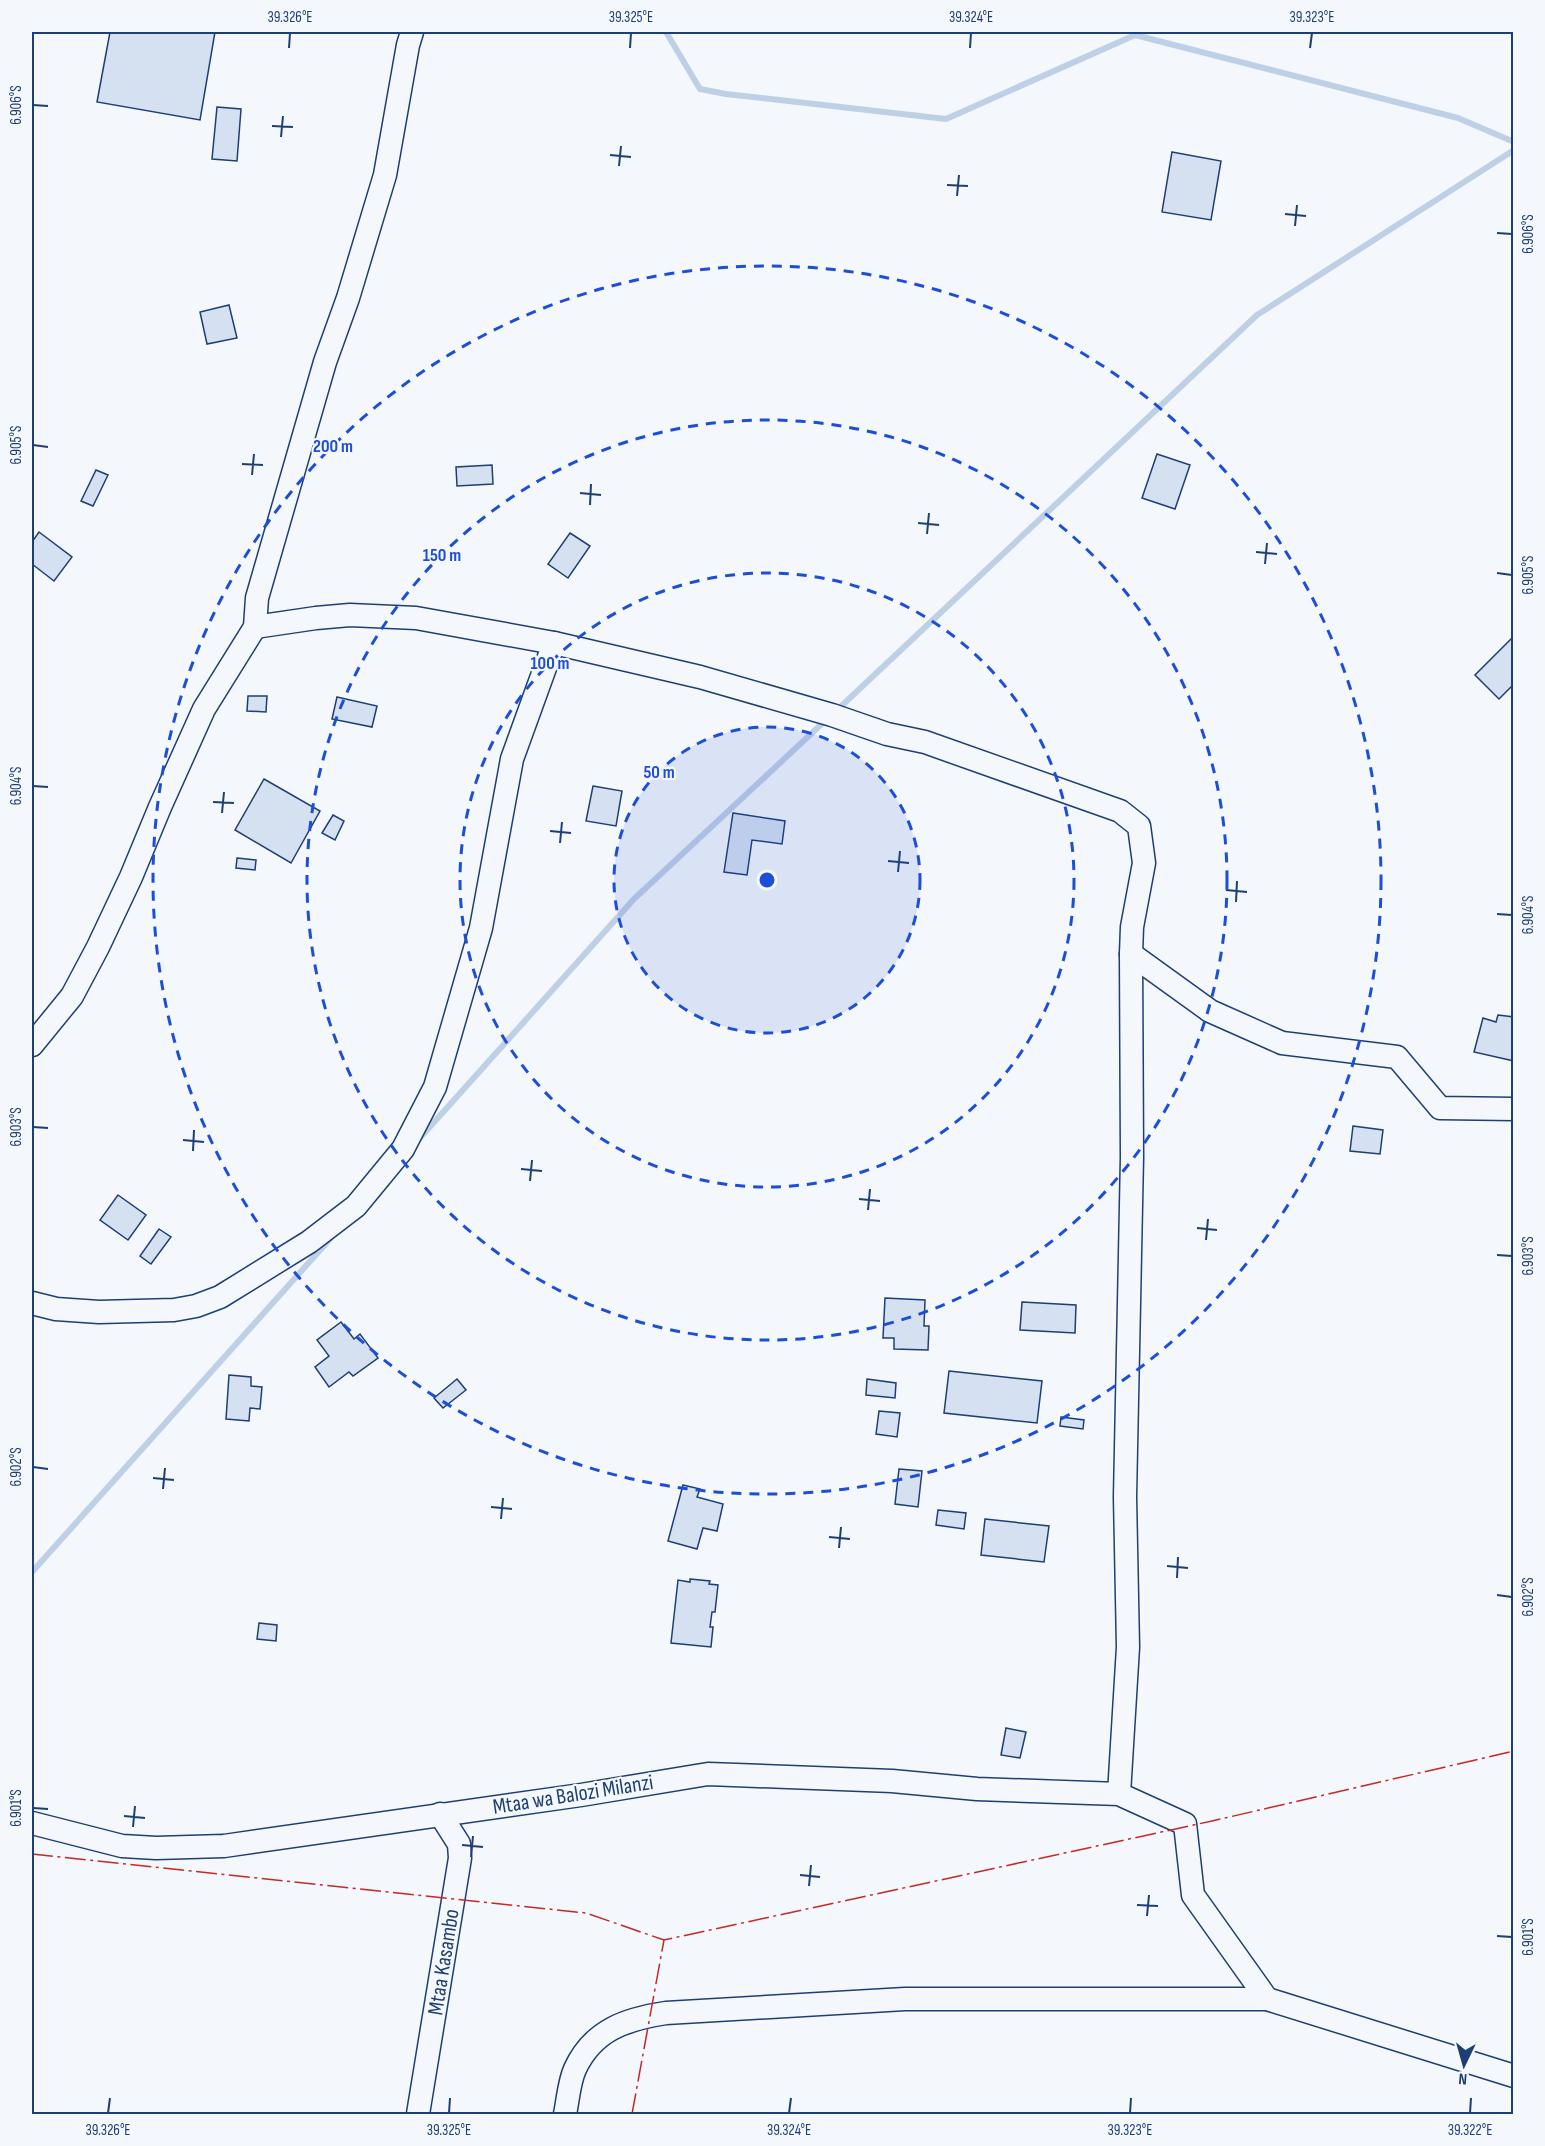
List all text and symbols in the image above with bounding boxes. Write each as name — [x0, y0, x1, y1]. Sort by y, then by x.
text: 39.326°E — [267, 8, 313, 27]
text: 39.325°E — [609, 8, 653, 27]
text: 39.324°E — [949, 8, 993, 27]
text: 39.323°E — [1290, 8, 1334, 27]
text: 6.906°S — [7, 85, 26, 125]
text: 6.906°S — [1519, 214, 1538, 254]
text: 6.905°S — [7, 426, 26, 464]
text: 200 m — [313, 436, 353, 457]
text: 150 m — [423, 545, 461, 566]
text: 6.905°S — [1519, 556, 1538, 594]
text: 100 m — [531, 653, 570, 674]
text: 50 m — [643, 762, 675, 783]
text: 6.904°S — [7, 767, 26, 805]
centre of rings — [757, 870, 777, 890]
text: 6.904°S — [1519, 896, 1538, 934]
text: 6.903°S — [7, 1107, 26, 1147]
text: 6.903°S — [1519, 1236, 1538, 1276]
text: 6.902°S — [7, 1447, 26, 1487]
text: 6.902°S — [1519, 1577, 1538, 1617]
street label: Mtaa wa Balozi Milanzi — [491, 1769, 655, 1821]
text: 6.901°S — [7, 1789, 26, 1827]
street label: Mtaa Kasambo — [422, 1907, 466, 2017]
text: 6.901°S — [1519, 1918, 1538, 1956]
north arrow — [1434, 2035, 1494, 2095]
text: N — [1458, 2069, 1468, 2088]
text: 39.326°E — [85, 2121, 131, 2140]
text: 39.325°E — [427, 2121, 471, 2140]
text: 39.324°E — [767, 2121, 811, 2140]
text: 39.323°E — [1108, 2121, 1152, 2140]
text: 39.322°E — [1448, 2121, 1492, 2140]

